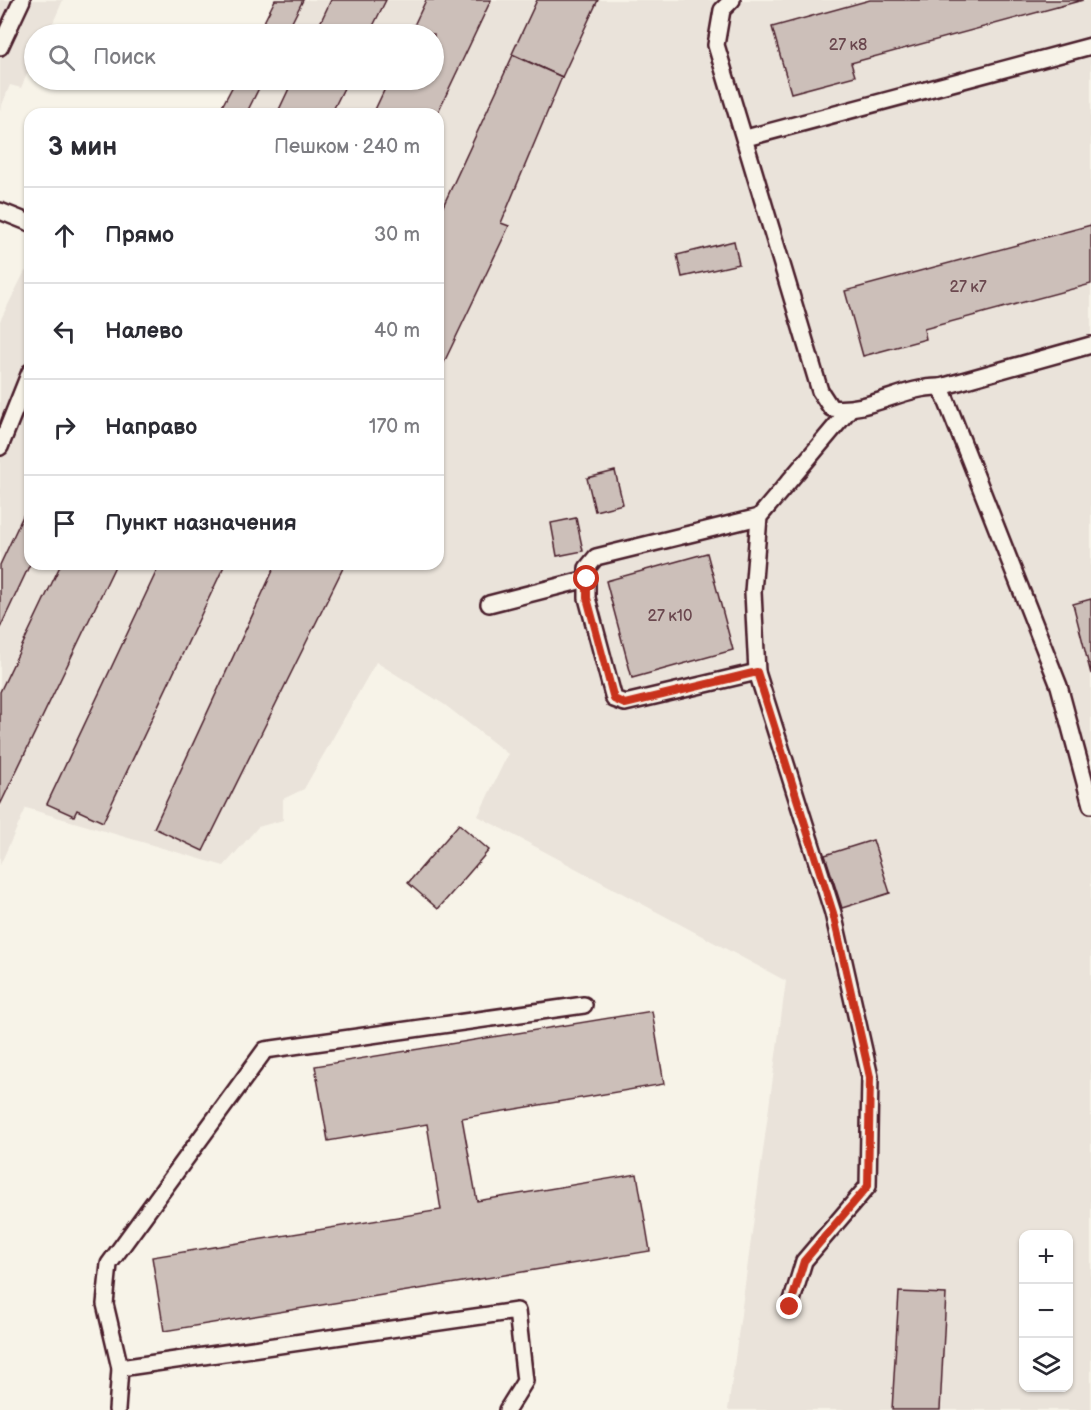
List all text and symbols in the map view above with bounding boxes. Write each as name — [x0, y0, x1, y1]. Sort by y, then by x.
search box — [24, 24, 444, 90]
house number: 27 к8 — [829, 36, 867, 55]
icon: search — [45, 41, 78, 74]
text: Поиск — [93, 44, 156, 71]
text: 3 мин — [48, 132, 117, 163]
text: Пешком · 240 m — [274, 135, 420, 159]
icon: ahead — [48, 219, 81, 252]
text: Прямо — [105, 222, 174, 249]
text: 30 m — [374, 223, 420, 247]
house number: 27 к7 — [949, 278, 987, 297]
icon: left — [48, 315, 81, 348]
text: Налево — [105, 318, 183, 345]
text: 40 m — [374, 319, 420, 343]
icon: right — [48, 411, 81, 444]
text: Направо — [105, 414, 197, 441]
text: 170 m — [369, 415, 420, 439]
icon: arrive — [48, 507, 81, 540]
text: Пункт назначения — [105, 510, 297, 537]
route start — [573, 565, 599, 591]
house number: 27 к10 — [648, 607, 692, 626]
map controls — [1019, 1230, 1073, 1392]
button: + — [1019, 1230, 1073, 1284]
button: − — [1019, 1284, 1073, 1338]
route end — [776, 1293, 802, 1319]
button: layers — [1019, 1338, 1073, 1392]

